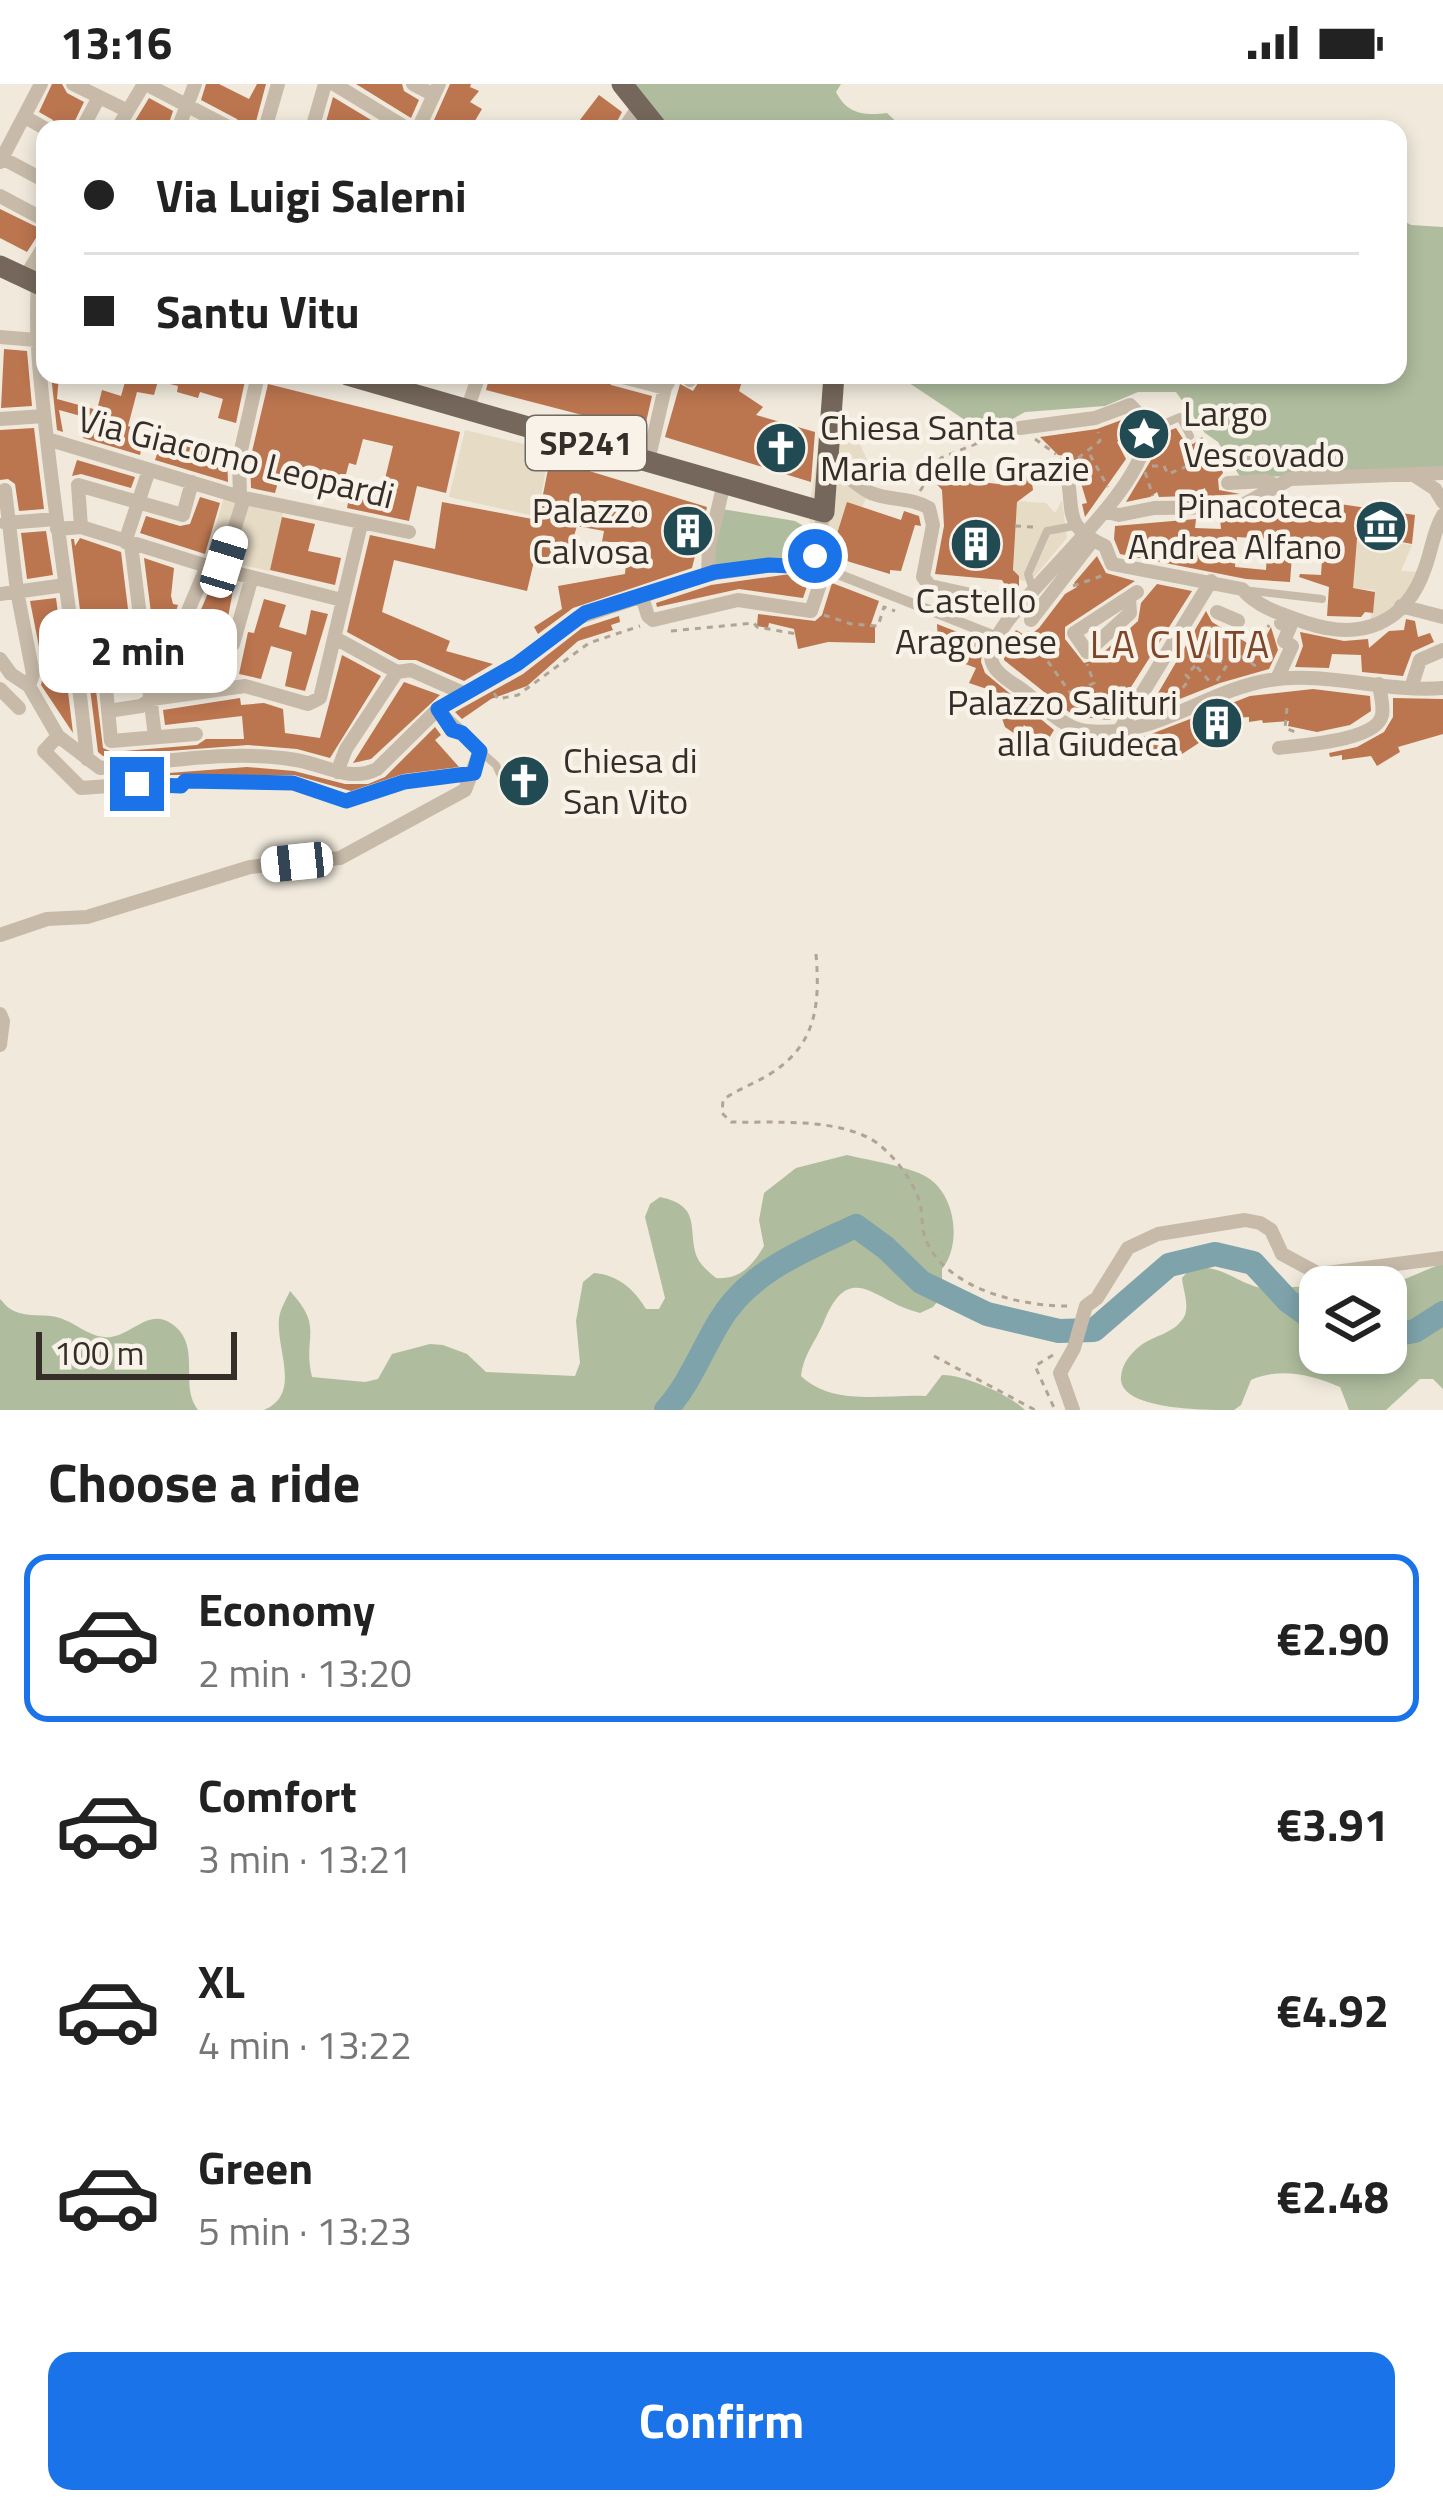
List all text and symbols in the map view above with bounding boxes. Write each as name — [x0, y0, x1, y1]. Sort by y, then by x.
text: 13:16 — [60, 8, 172, 76]
text: Via Luigi Salerni — [156, 161, 467, 229]
text: Santu Vitu — [156, 277, 360, 345]
place label: Largo Vescovado — [1183, 385, 1345, 481]
street label: Via Giacomo Leopardi — [72, 391, 400, 522]
place label: Chiesa Santa Maria delle Grazie — [820, 399, 1090, 495]
place icon: Largo Vescovado — [1116, 406, 1172, 462]
road number: SP241 — [526, 416, 646, 470]
church icon: Chiesa Santa Maria delle Grazie — [753, 420, 809, 476]
place label: Pinacoteca Andrea Alfano — [1128, 477, 1342, 573]
place label: Palazzo Calvosa — [532, 482, 649, 578]
museum icon: Pinacoteca Andrea Alfano — [1353, 498, 1409, 554]
building icon: Palazzo Calvosa — [660, 503, 716, 559]
building icon: Castello Aragonese — [948, 516, 1004, 572]
car — [196, 522, 252, 602]
route start — [788, 529, 842, 583]
place label: Castello Aragonese — [895, 572, 1057, 668]
callout: 2 min — [38, 610, 236, 694]
district label: LA CIVITA — [1090, 614, 1272, 673]
text: 2 min — [91, 621, 185, 680]
place label: Palazzo Salituri alla Giudeca — [947, 674, 1178, 770]
building icon: Palazzo Salituri alla Giudeca — [1189, 695, 1245, 751]
place label: Chiesa di San Vito — [563, 732, 698, 828]
church icon: Chiesa di San Vito — [496, 753, 552, 809]
route end — [110, 757, 164, 811]
car — [259, 840, 335, 884]
map controls — [1299, 1266, 1407, 1374]
button: layers — [1299, 1266, 1407, 1374]
scale bar — [36, 1326, 237, 1379]
text: 100 m — [54, 1328, 144, 1378]
text: Choose a ride — [48, 1441, 360, 1523]
text: Economy — [198, 1575, 375, 1643]
icon: car — [54, 1584, 162, 1692]
text: €2.90 — [1277, 1604, 1389, 1672]
text: 2 min · 13:20 — [198, 1643, 412, 1702]
text: Comfort — [198, 1761, 357, 1829]
icon: car — [54, 1770, 162, 1878]
text: €3.91 — [1277, 1790, 1389, 1858]
text: 3 min · 13:21 — [198, 1829, 412, 1888]
text: XL — [198, 1947, 245, 2015]
icon: car — [54, 1956, 162, 2064]
text: €4.92 — [1277, 1976, 1389, 2044]
text: 4 min · 13:22 — [198, 2015, 412, 2074]
text: Green — [198, 2133, 313, 2201]
icon: car — [54, 2142, 162, 2250]
text: €2.48 — [1277, 2162, 1389, 2230]
text: 5 min · 13:23 — [198, 2201, 412, 2260]
button: Confirm — [48, 2352, 1395, 2490]

